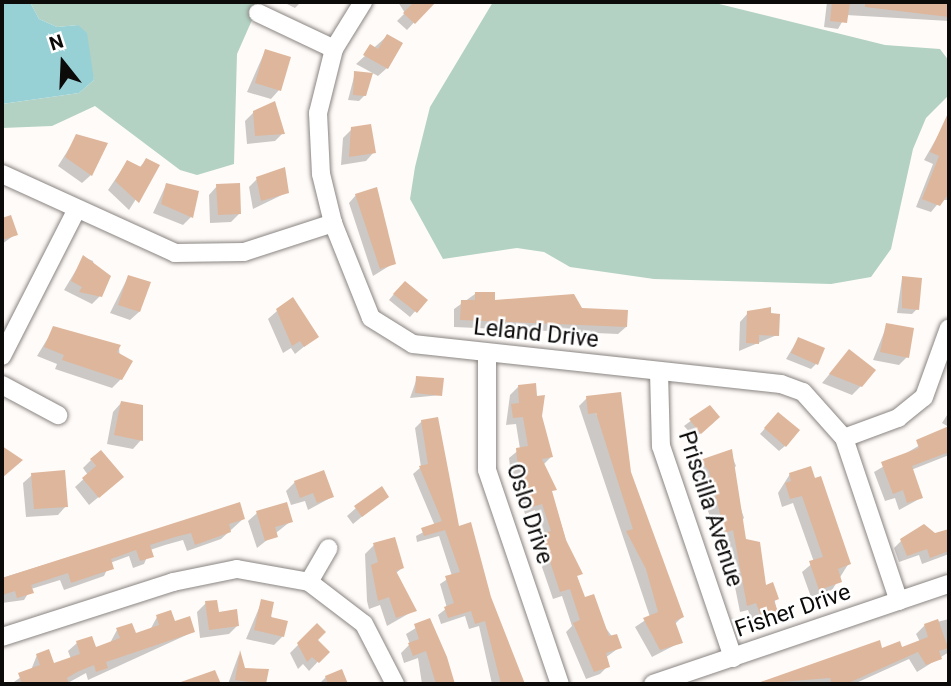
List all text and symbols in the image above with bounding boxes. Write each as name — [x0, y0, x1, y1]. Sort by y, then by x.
north arrow — [28, 28, 98, 98]
text: N — [46, 30, 66, 56]
street label: Leland Drive — [472, 314, 600, 354]
street label: Priscilla Avenue — [672, 428, 748, 590]
street label: Oslo Drive — [500, 460, 558, 568]
street label: Fisher Drive — [732, 578, 854, 644]

